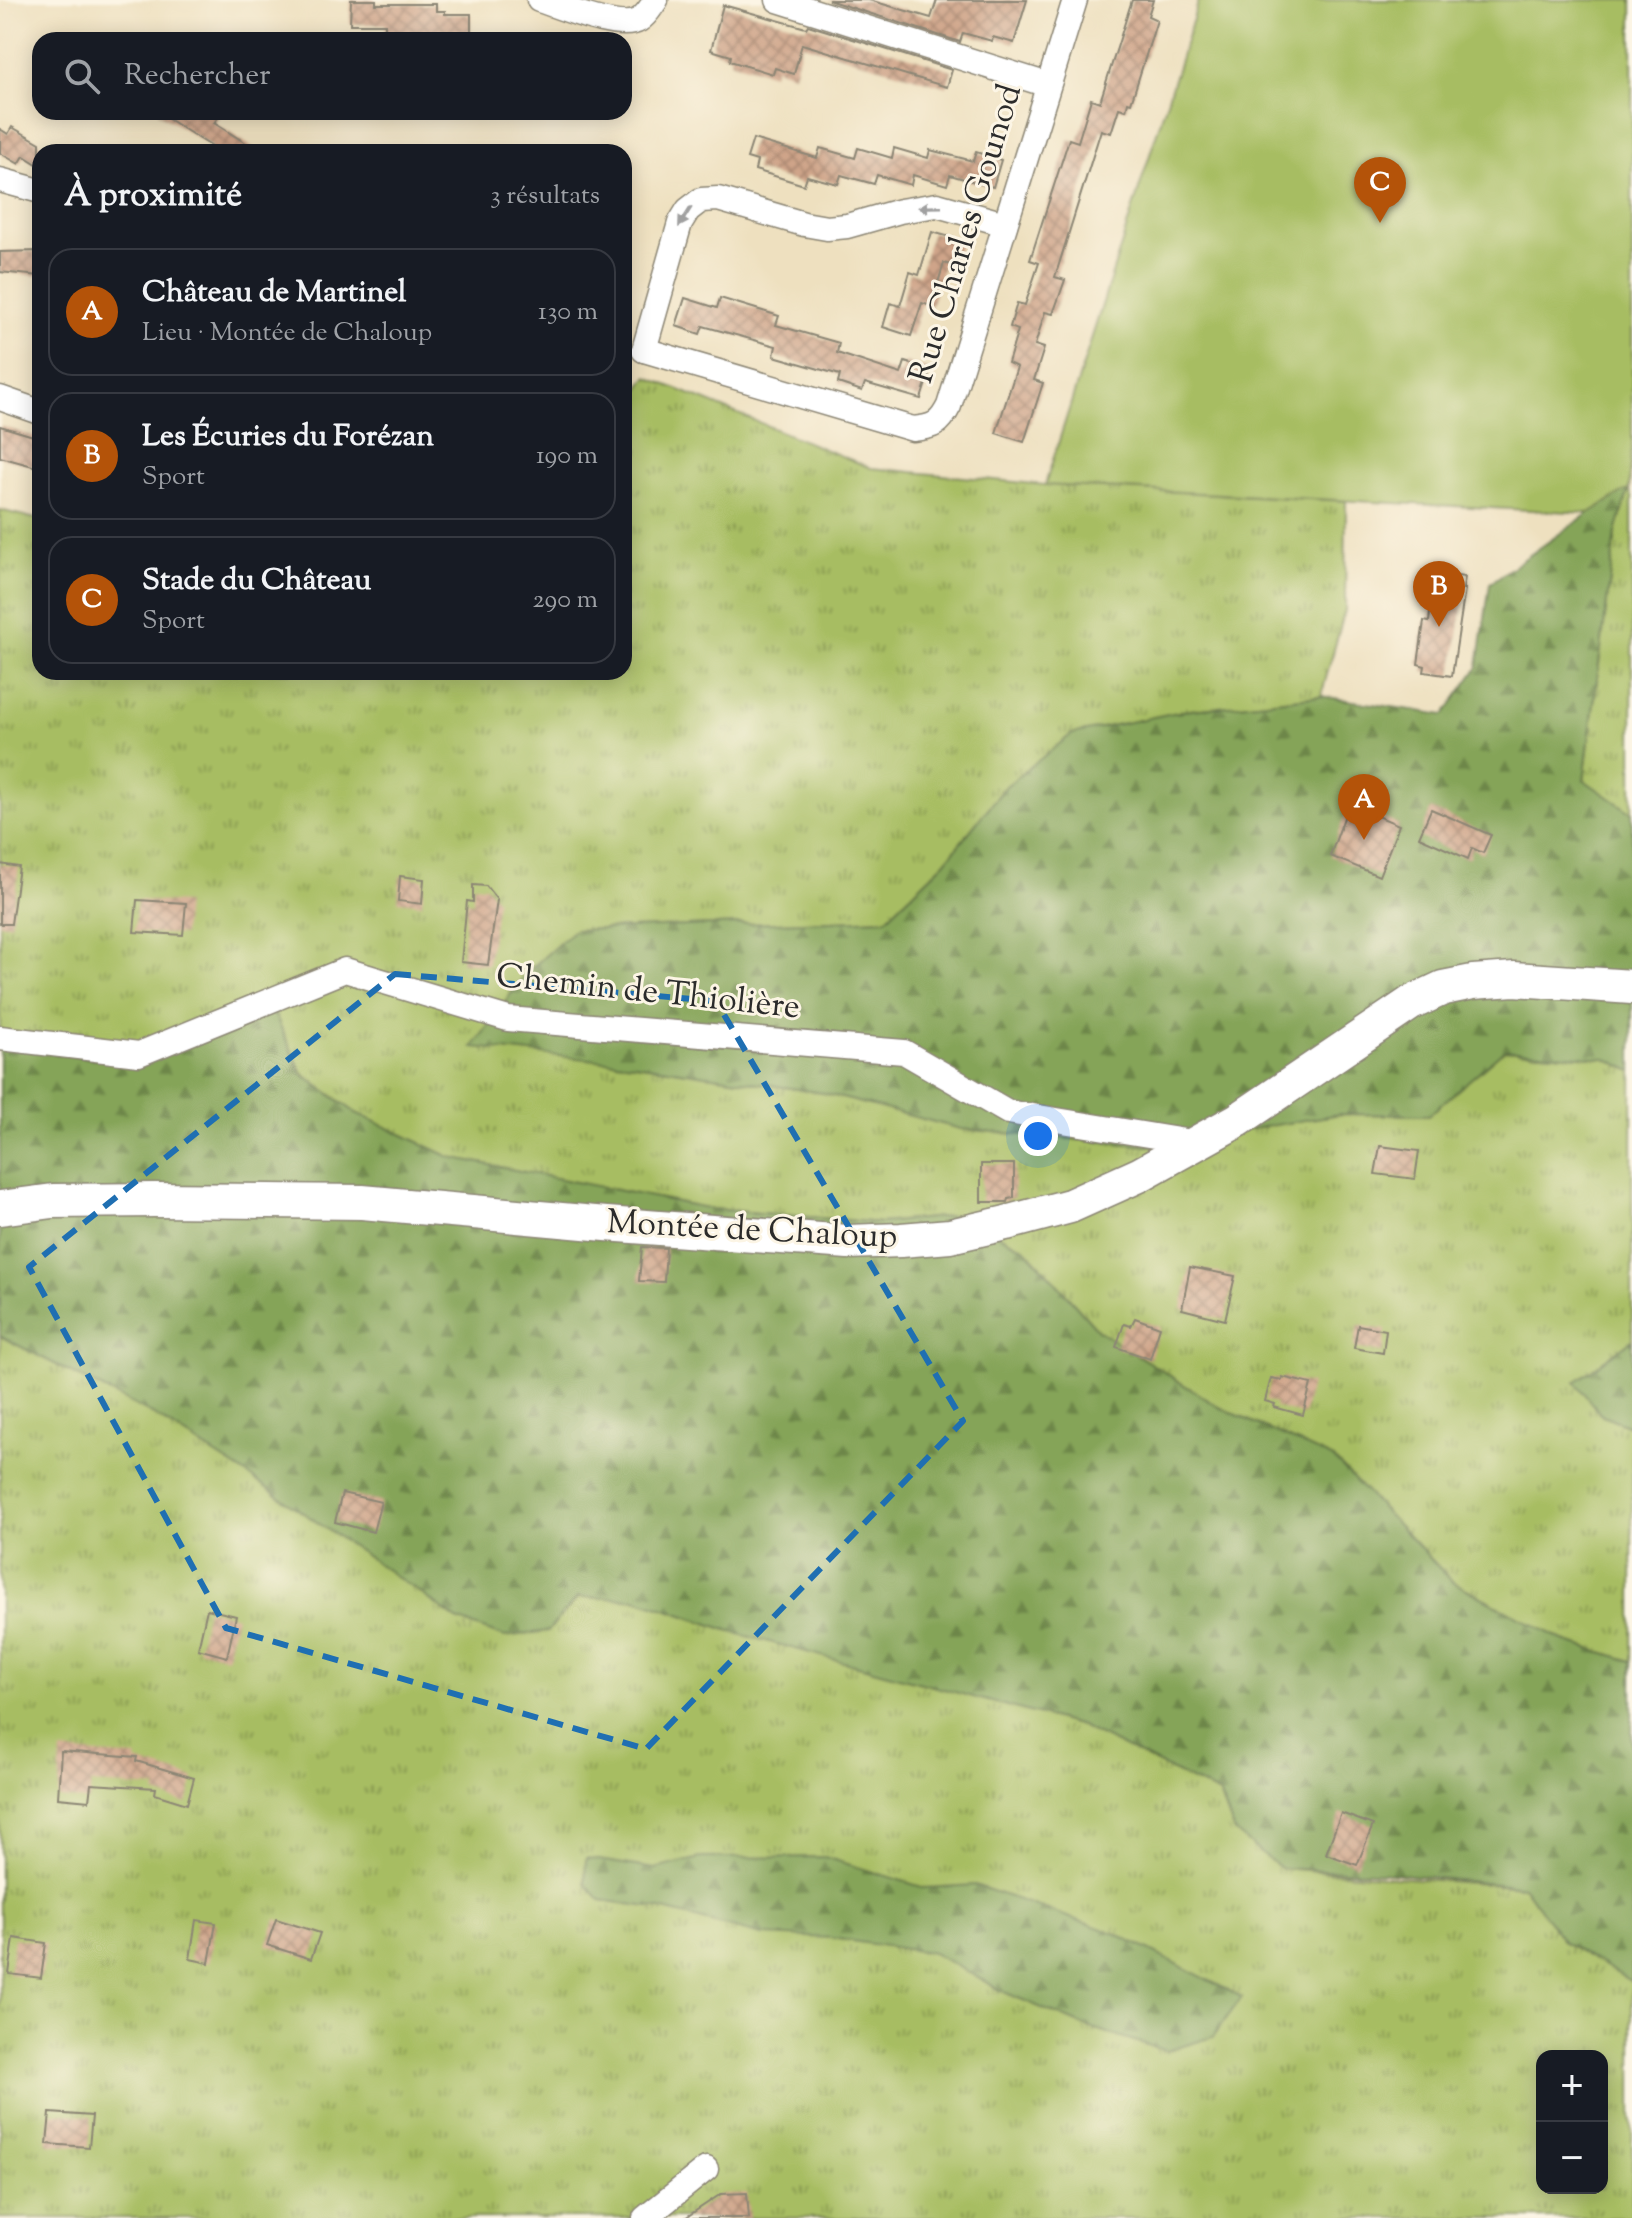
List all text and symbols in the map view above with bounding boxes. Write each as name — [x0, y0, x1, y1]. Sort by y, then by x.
search box — [32, 32, 632, 120]
icon: search — [60, 54, 104, 98]
text: Rechercher — [124, 55, 271, 98]
street label: Rue Charles Gounod — [898, 78, 1036, 390]
pin: C — [1354, 157, 1406, 223]
text: À proximité — [64, 172, 242, 221]
text: 3 résultats — [490, 178, 600, 215]
one-way arrow — [917, 201, 942, 214]
one-way arrow — [678, 207, 693, 228]
text: Château de Martinel — [142, 272, 406, 315]
text: A — [81, 294, 103, 331]
text: 130 m — [538, 294, 598, 331]
text: Lieu · Montée de Chaloup — [142, 315, 432, 352]
text: Les Écuries du Forézan — [142, 416, 434, 459]
text: B — [84, 438, 100, 475]
text: 190 m — [536, 438, 598, 475]
text: Sport — [142, 459, 205, 496]
text: Stade du Château — [142, 560, 371, 603]
pin: B — [1413, 561, 1465, 627]
text: C — [82, 582, 102, 619]
text: 290 m — [532, 582, 598, 619]
text: Sport — [142, 603, 205, 640]
pin: A — [1338, 774, 1390, 840]
street label: Chemin de Thiolière — [494, 953, 802, 1033]
your location — [1018, 1116, 1058, 1156]
street label: Montée de Chaloup — [605, 1199, 899, 1263]
map controls — [1536, 2050, 1608, 2194]
button: + — [1536, 2050, 1608, 2122]
button: − — [1536, 2122, 1608, 2194]

